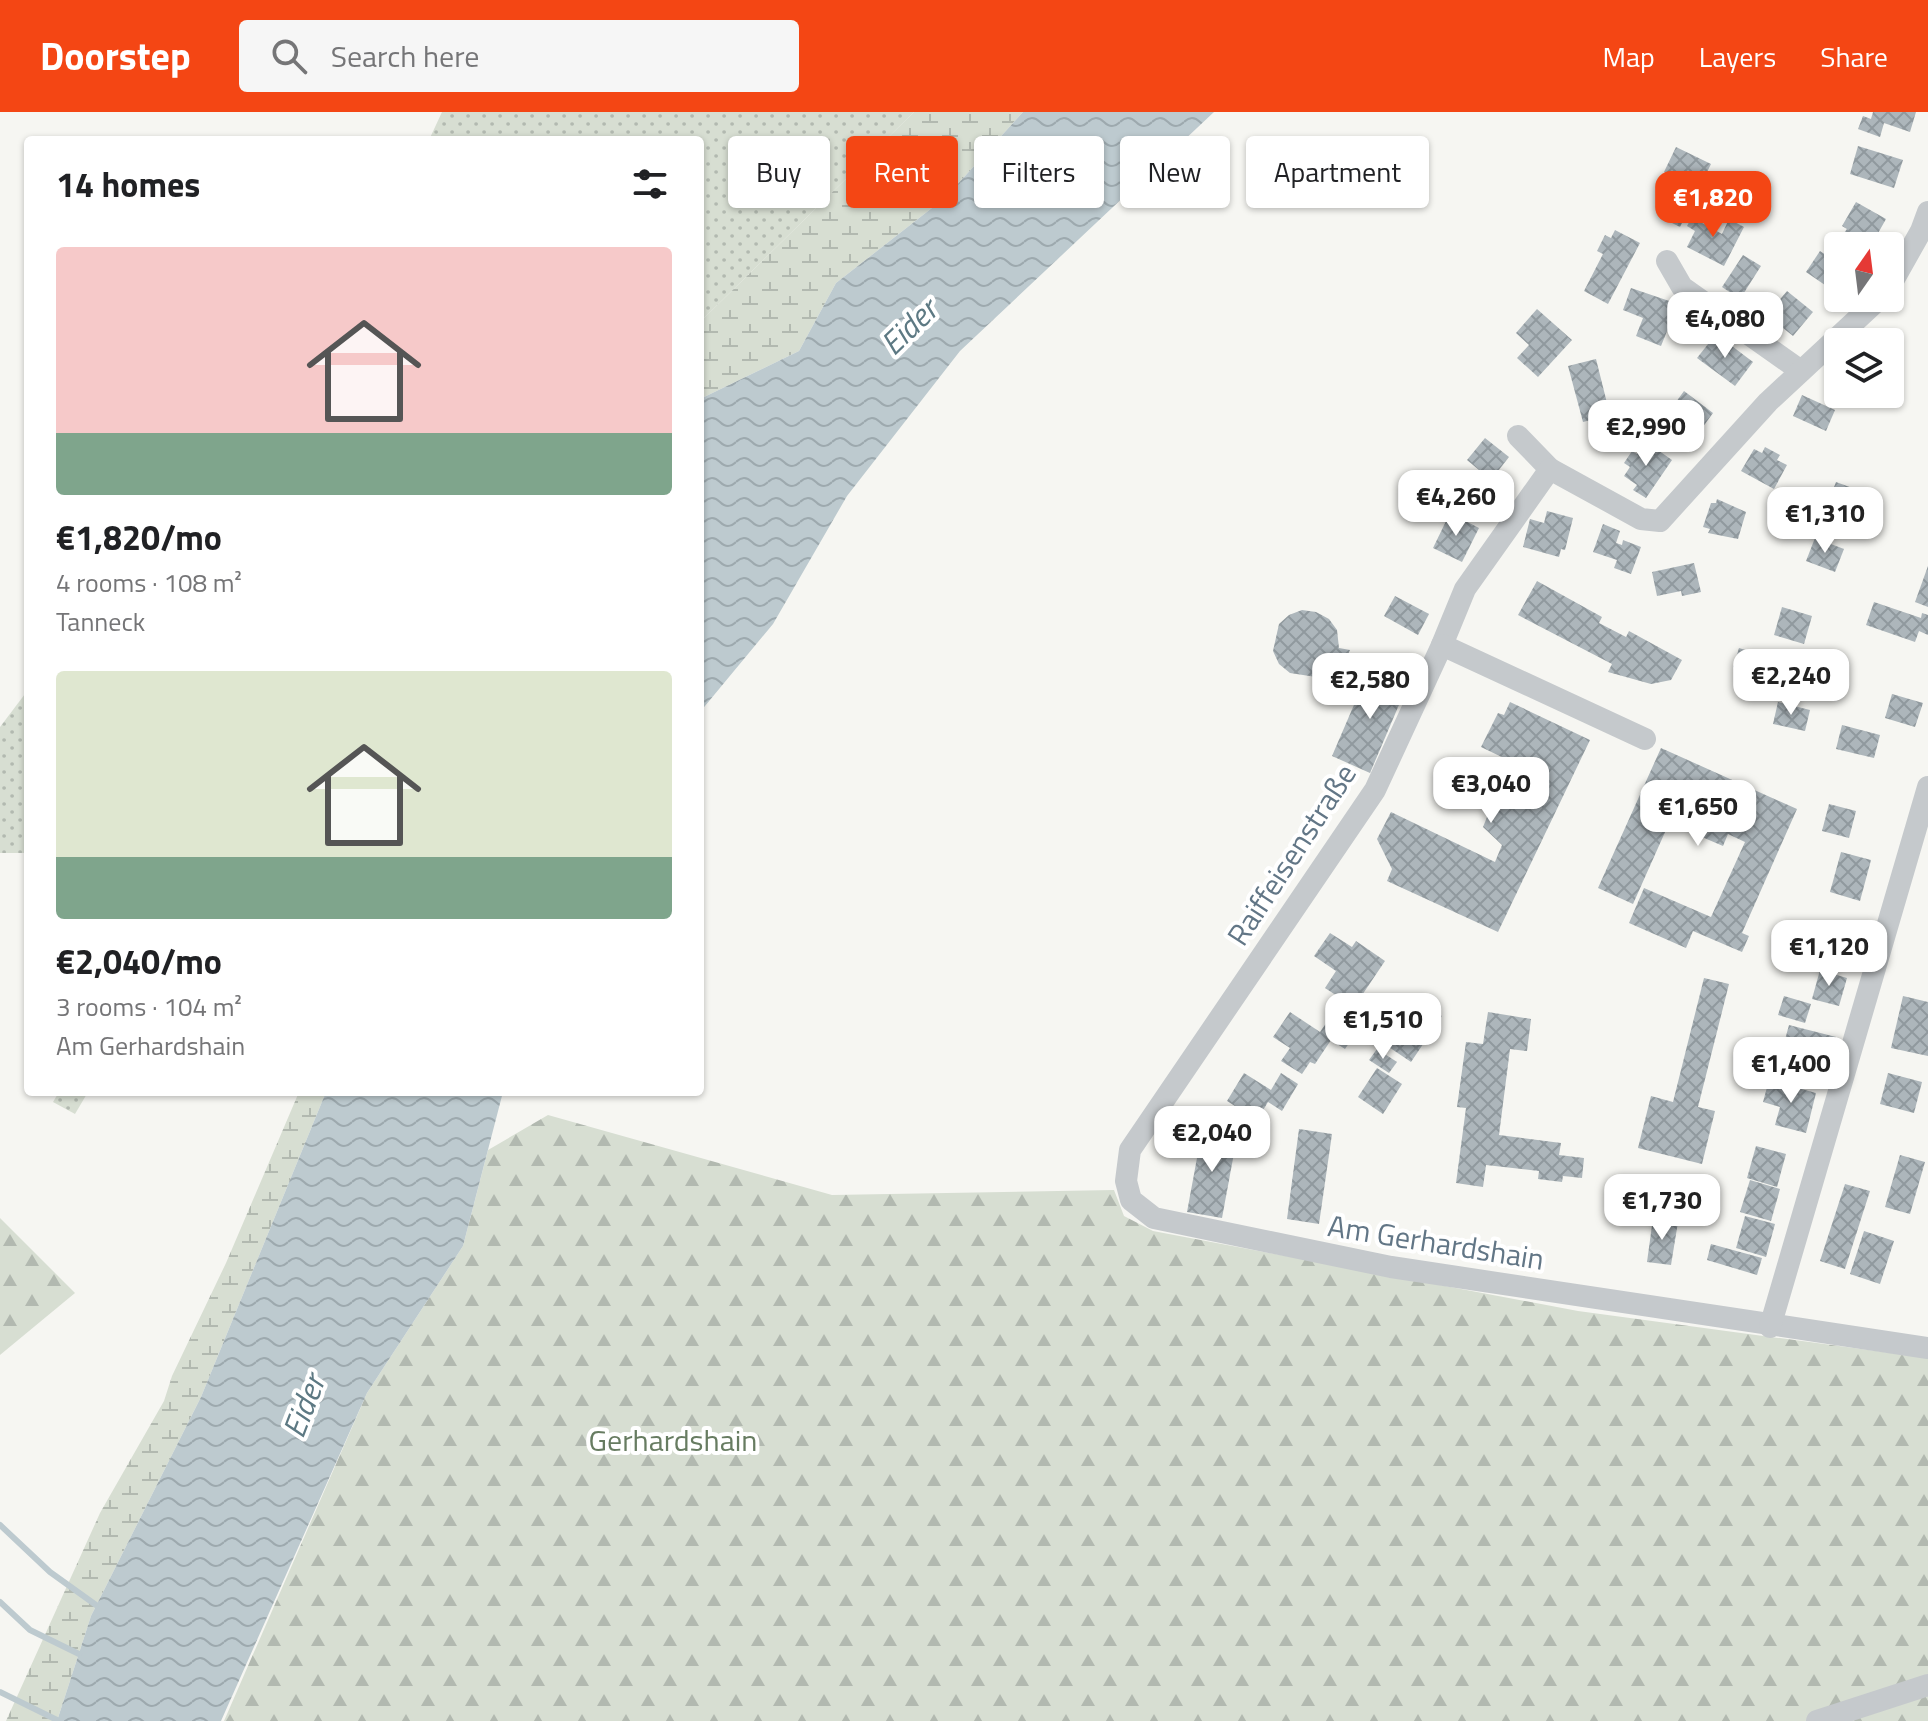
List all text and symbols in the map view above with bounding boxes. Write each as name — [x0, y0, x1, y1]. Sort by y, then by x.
search box — [239, 20, 799, 92]
text: Doorstep — [40, 27, 191, 85]
text: Search here — [331, 33, 479, 79]
icon: search — [267, 34, 311, 78]
text: Map — [1602, 35, 1655, 78]
text: Layers — [1699, 35, 1776, 78]
text: Share — [1820, 35, 1888, 78]
chip: Buy — [728, 136, 830, 208]
chip: Rent — [846, 136, 958, 208]
chip: Filters — [974, 136, 1104, 208]
chip: New — [1120, 136, 1230, 208]
chip: Apartment — [1246, 136, 1429, 208]
text: 14 homes — [56, 158, 200, 210]
icon: filters — [628, 162, 672, 206]
pin: €1,820 — [1648, 171, 1778, 239]
text: €1,820 — [1673, 177, 1753, 216]
north arrow — [1824, 232, 1904, 312]
map controls — [1824, 232, 1904, 408]
water label: Eider — [869, 284, 951, 366]
pin: €4,080 — [1660, 292, 1790, 360]
text: €4,080 — [1685, 298, 1765, 337]
icon: home — [292, 299, 436, 443]
button: layers — [1824, 328, 1904, 408]
pin: €2,990 — [1581, 400, 1711, 468]
text: €2,990 — [1606, 406, 1686, 445]
pin: €4,260 — [1391, 470, 1521, 538]
text: €4,260 — [1416, 476, 1496, 515]
pin: €1,310 — [1760, 487, 1890, 555]
text: €1,310 — [1785, 493, 1865, 532]
text: €1,820/mo — [56, 511, 222, 563]
text: 4 rooms · 108 m² — [56, 563, 242, 602]
text: Tanneck — [56, 602, 145, 641]
pin: €2,240 — [1726, 649, 1856, 717]
pin: €2,580 — [1305, 653, 1435, 721]
text: €2,240 — [1751, 655, 1831, 694]
text: €2,580 — [1330, 659, 1410, 698]
icon: home — [292, 723, 436, 867]
street label: Raiffeisenstraße — [1215, 754, 1367, 955]
pin: €3,040 — [1426, 757, 1556, 825]
text: €3,040 — [1451, 763, 1531, 802]
pin: €1,650 — [1633, 780, 1763, 848]
text: €1,650 — [1658, 786, 1738, 825]
pin: €1,120 — [1764, 920, 1894, 988]
text: €1,120 — [1789, 926, 1869, 965]
text: €2,040/mo — [56, 935, 222, 987]
text: 3 rooms · 104 m² — [56, 987, 242, 1026]
pin: €1,510 — [1318, 993, 1448, 1061]
text: €1,510 — [1343, 999, 1423, 1038]
text: Am Gerhardshain — [56, 1026, 245, 1065]
pin: €1,400 — [1726, 1037, 1856, 1105]
text: €1,400 — [1751, 1043, 1831, 1082]
pin: €2,040 — [1147, 1106, 1277, 1174]
text: €2,040 — [1172, 1112, 1252, 1151]
pin: €1,730 — [1597, 1174, 1727, 1242]
text: €1,730 — [1622, 1180, 1702, 1219]
street label: Am Gerhardshain — [1325, 1202, 1548, 1282]
water label: Eider — [269, 1364, 338, 1444]
park label: Gerhardshain — [589, 1417, 757, 1463]

